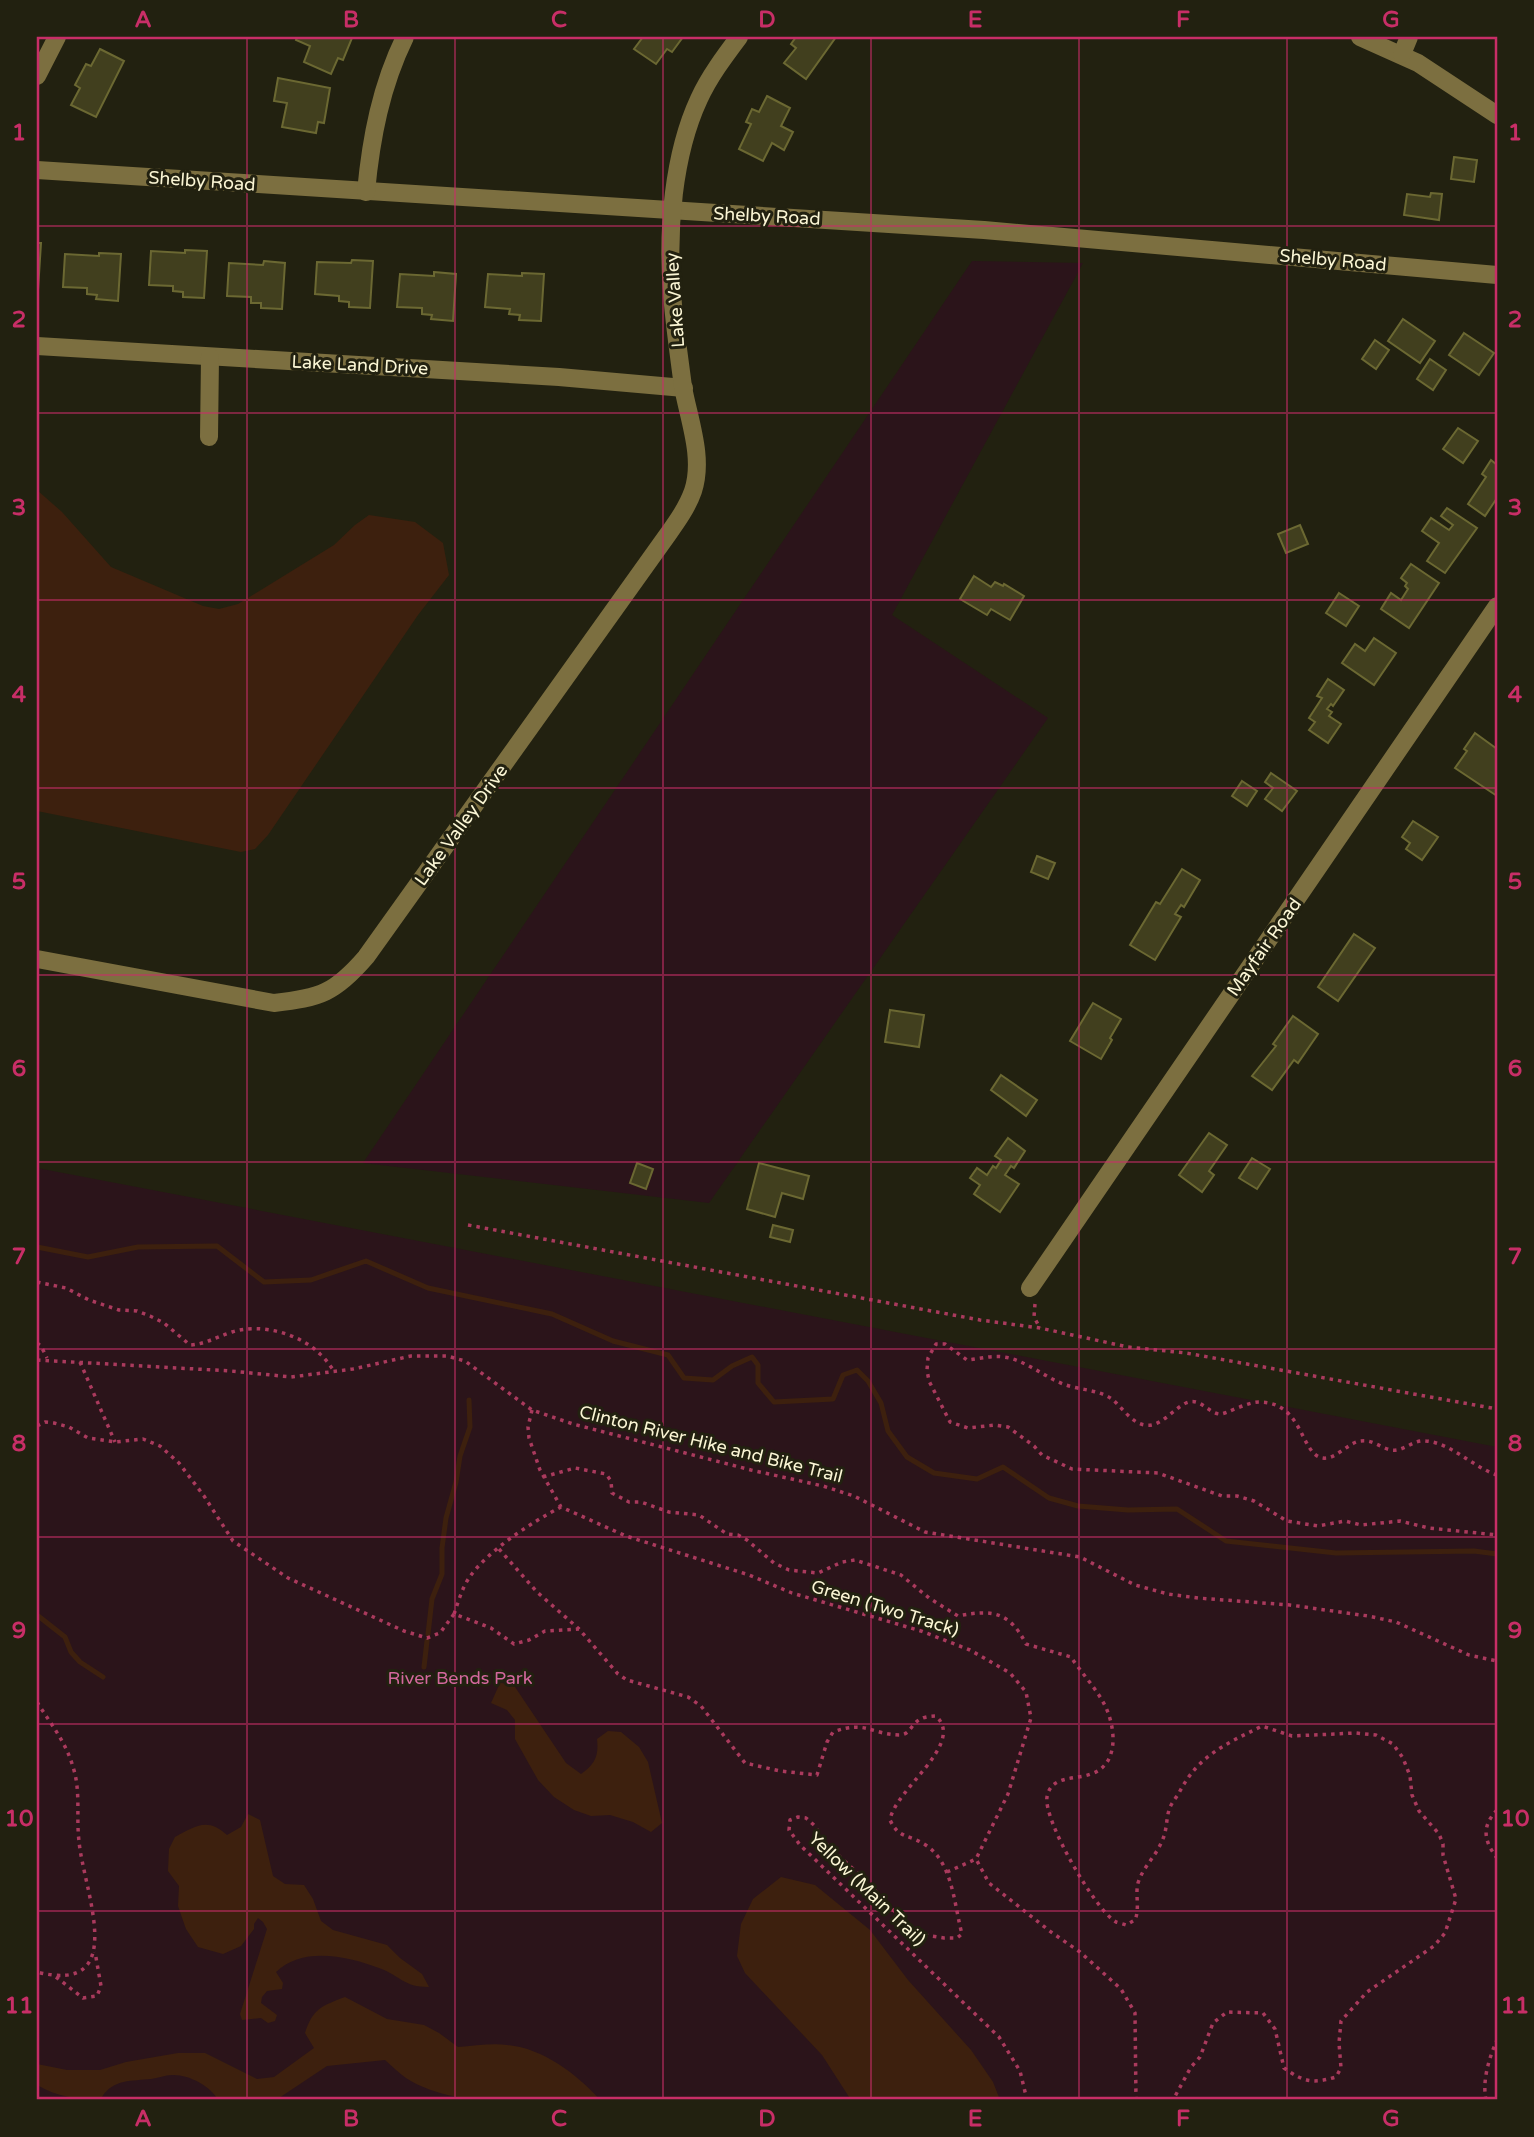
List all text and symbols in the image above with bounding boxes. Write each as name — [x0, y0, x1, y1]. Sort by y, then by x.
text: A — [134, 6, 152, 34]
text: B — [343, 6, 359, 34]
text: C — [551, 6, 567, 34]
text: D — [758, 6, 776, 34]
text: E — [968, 6, 982, 34]
text: F — [1176, 6, 1190, 34]
text: G — [1382, 6, 1400, 34]
text: 1 — [12, 119, 26, 147]
text: 1 — [1508, 119, 1522, 147]
street label: Shelby Road — [148, 166, 256, 196]
street label: Shelby Road — [713, 202, 821, 230]
street label: Shelby Road — [1279, 244, 1387, 276]
street label: Lake Valley — [661, 251, 689, 348]
text: 2 — [12, 306, 26, 334]
text: 2 — [1508, 306, 1522, 334]
street label: Lake Land Drive — [291, 350, 429, 380]
text: 3 — [12, 494, 26, 522]
text: 3 — [1508, 494, 1522, 522]
text: 4 — [12, 681, 27, 709]
text: 4 — [1508, 681, 1523, 709]
street label: Lake Valley Drive — [410, 760, 512, 890]
text: 5 — [12, 868, 26, 896]
text: 5 — [1508, 868, 1522, 896]
street label: Mayfair Road — [1222, 894, 1306, 1000]
text: 6 — [12, 1055, 26, 1083]
text: 6 — [1508, 1055, 1522, 1083]
text: 7 — [12, 1243, 26, 1271]
text: 7 — [1508, 1243, 1522, 1271]
street label: Clinton River Hike and Bike Trail — [577, 1401, 845, 1487]
text: 8 — [12, 1430, 26, 1458]
text: 8 — [1508, 1430, 1522, 1458]
street label: Green (Two Track) — [809, 1575, 961, 1641]
text: 9 — [12, 1617, 26, 1645]
text: 9 — [1508, 1617, 1522, 1645]
park label: River Bends Park — [387, 1667, 533, 1689]
text: 10 — [5, 1805, 33, 1833]
text: 10 — [1501, 1805, 1529, 1833]
street label: Yellow (Main Trail) — [804, 1828, 930, 1950]
text: 11 — [5, 1992, 33, 2020]
text: 11 — [1501, 1992, 1529, 2020]
text: A — [134, 2105, 152, 2133]
text: B — [343, 2105, 359, 2133]
text: C — [551, 2105, 567, 2133]
text: D — [758, 2105, 776, 2133]
text: E — [968, 2105, 982, 2133]
text: F — [1176, 2105, 1190, 2133]
text: G — [1382, 2105, 1400, 2133]

